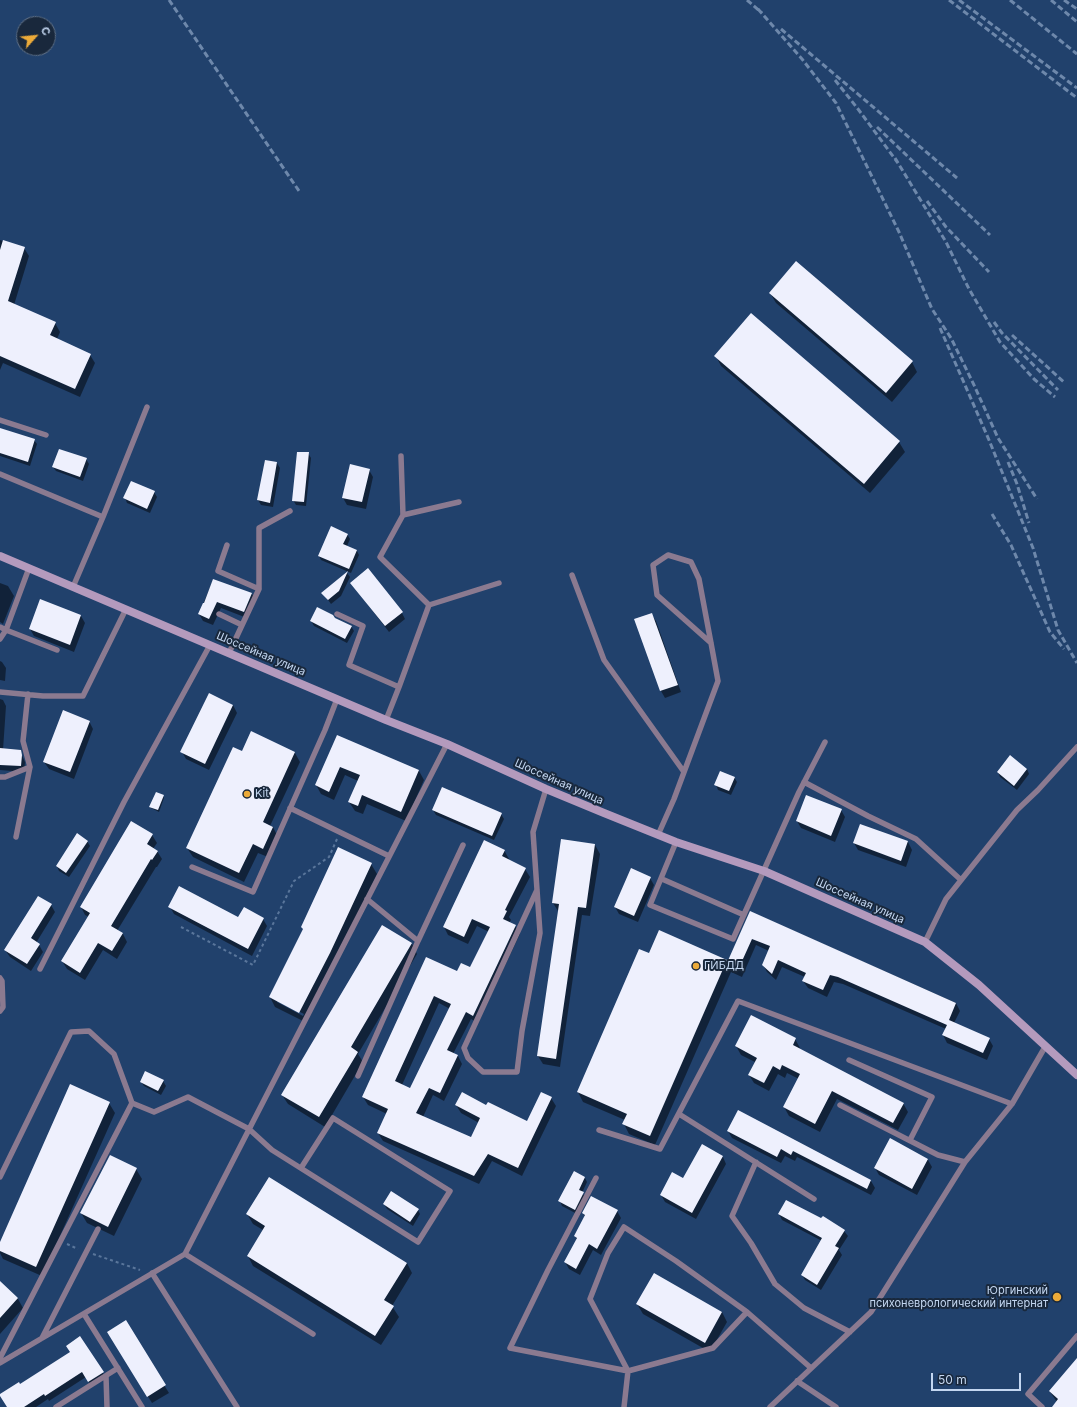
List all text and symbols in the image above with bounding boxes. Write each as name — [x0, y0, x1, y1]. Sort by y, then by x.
north arrow — [16, 16, 56, 56]
text: С — [38, 24, 54, 38]
street label: Шоссейная улица — [214, 629, 308, 679]
street label: Шоссейная улица — [513, 756, 605, 808]
place label: Kit — [255, 787, 269, 801]
marker: Kit — [242, 789, 252, 799]
street label: Шоссейная улица — [814, 875, 906, 927]
place label: ГИБДД — [704, 959, 744, 973]
marker: ГИБДД — [691, 961, 701, 971]
place label: Юргинский психоневрологический интернат — [870, 1284, 1048, 1310]
marker: Юргинский психоневрологический интернат — [1051, 1291, 1063, 1303]
scale bar — [933, 1365, 1023, 1391]
text: 50 m — [938, 1372, 967, 1387]

